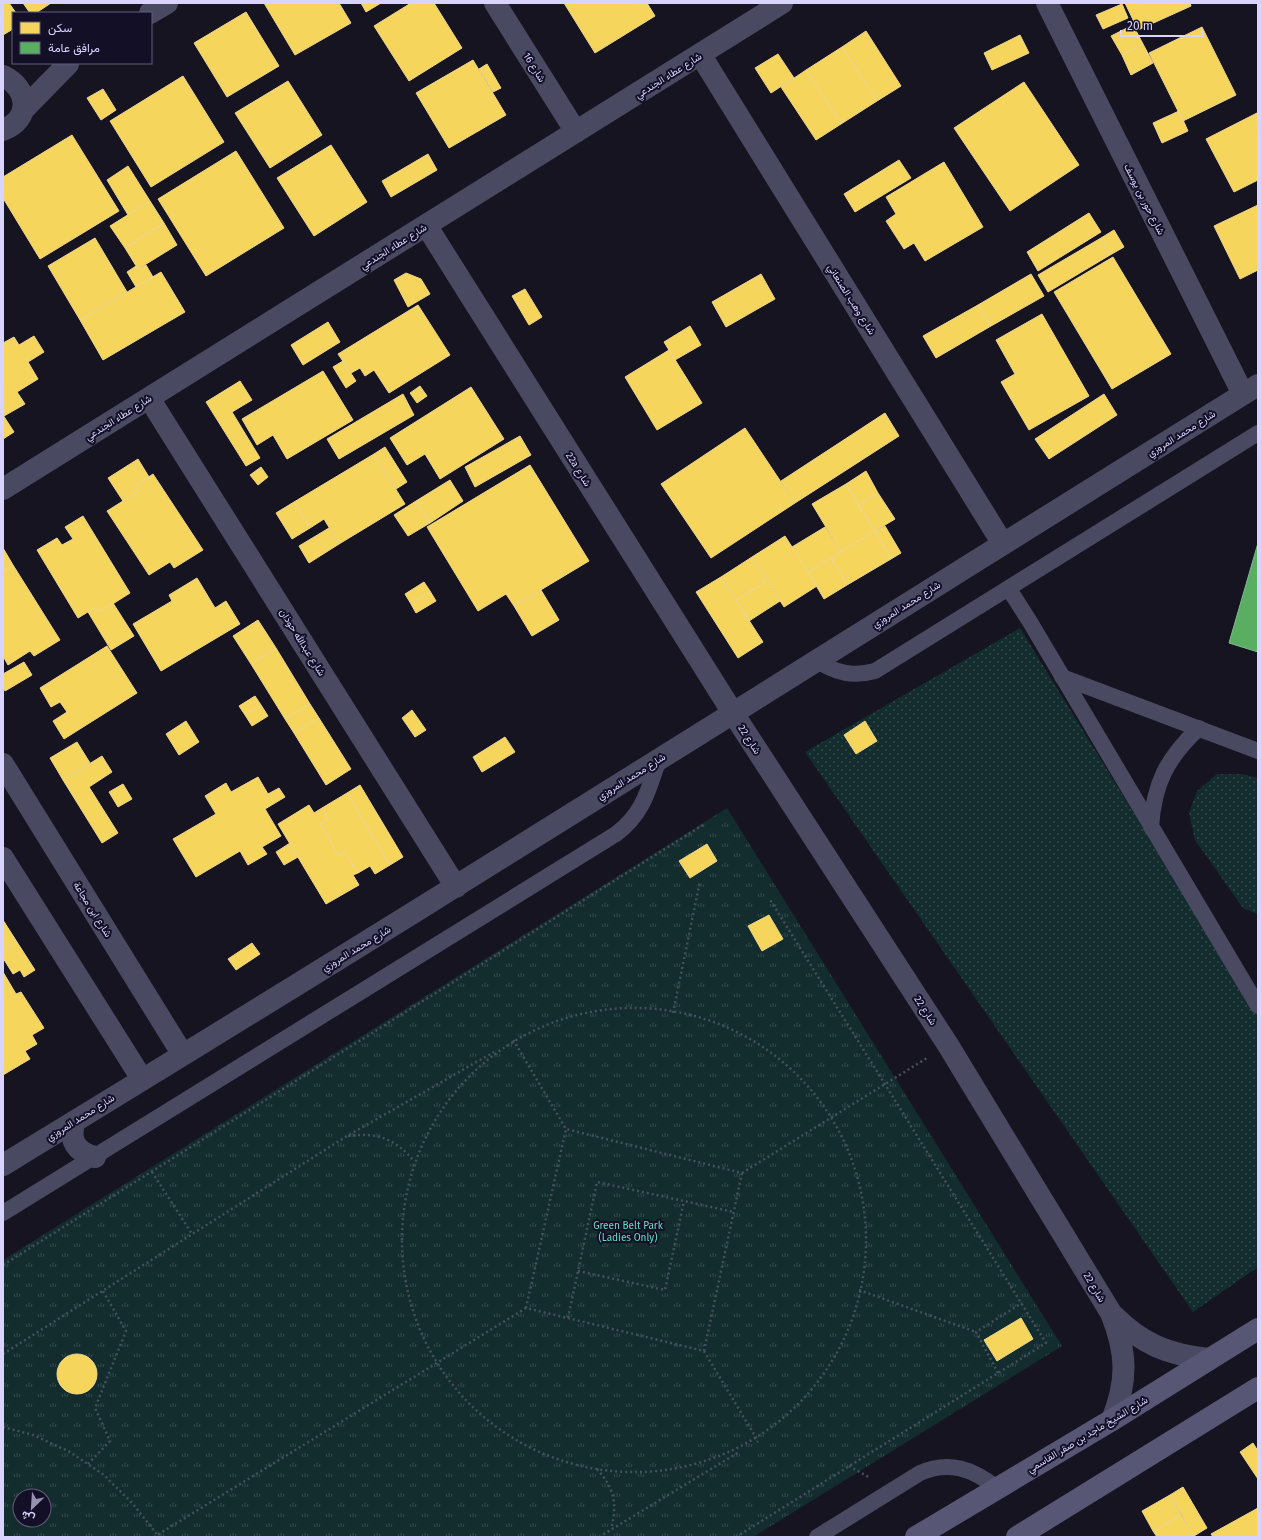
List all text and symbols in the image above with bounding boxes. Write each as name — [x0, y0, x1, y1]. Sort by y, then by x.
legend — [12, 12, 152, 64]
scale bar — [1121, 12, 1202, 38]
text: 20 m — [1127, 19, 1153, 33]
text: سكن — [48, 21, 72, 36]
text: مرافق عامة — [48, 41, 100, 56]
street label: شارع عطاء الجندعي — [633, 50, 705, 103]
street label: شارع 16 — [520, 51, 548, 85]
street label: شارع حور بن يوسف — [1121, 162, 1167, 237]
street label: شارع عطاء الجندعي — [358, 221, 430, 274]
street label: شارع وهب الصنعاني — [823, 262, 878, 338]
street label: شارع عطاء الجندعي — [83, 392, 155, 445]
street label: شارع محمد المروزي — [1145, 408, 1219, 461]
street label: 22a شارع — [563, 450, 593, 489]
street label: شارع محمد المروزي — [870, 579, 944, 632]
street label: شارع عبدالله حوذان — [277, 607, 328, 678]
street label: شارع 22 — [735, 723, 763, 757]
street label: شارع محمد المروزي — [595, 751, 669, 804]
street label: شارع ابن مجاعة — [70, 880, 114, 940]
street label: شارع محمد المروزي — [320, 924, 394, 976]
street label: شارع 22 — [911, 994, 939, 1028]
street label: شارع محمد المروزي — [44, 1092, 118, 1145]
park label: Green Belt Park (Ladies Only) — [593, 1220, 664, 1244]
street label: شارع 22 — [1081, 1270, 1108, 1305]
street label: شارع الشيخ ماجد بن صقر القاسمي — [1025, 1394, 1151, 1477]
north arrow — [12, 1488, 52, 1528]
text: ش — [19, 1508, 37, 1525]

